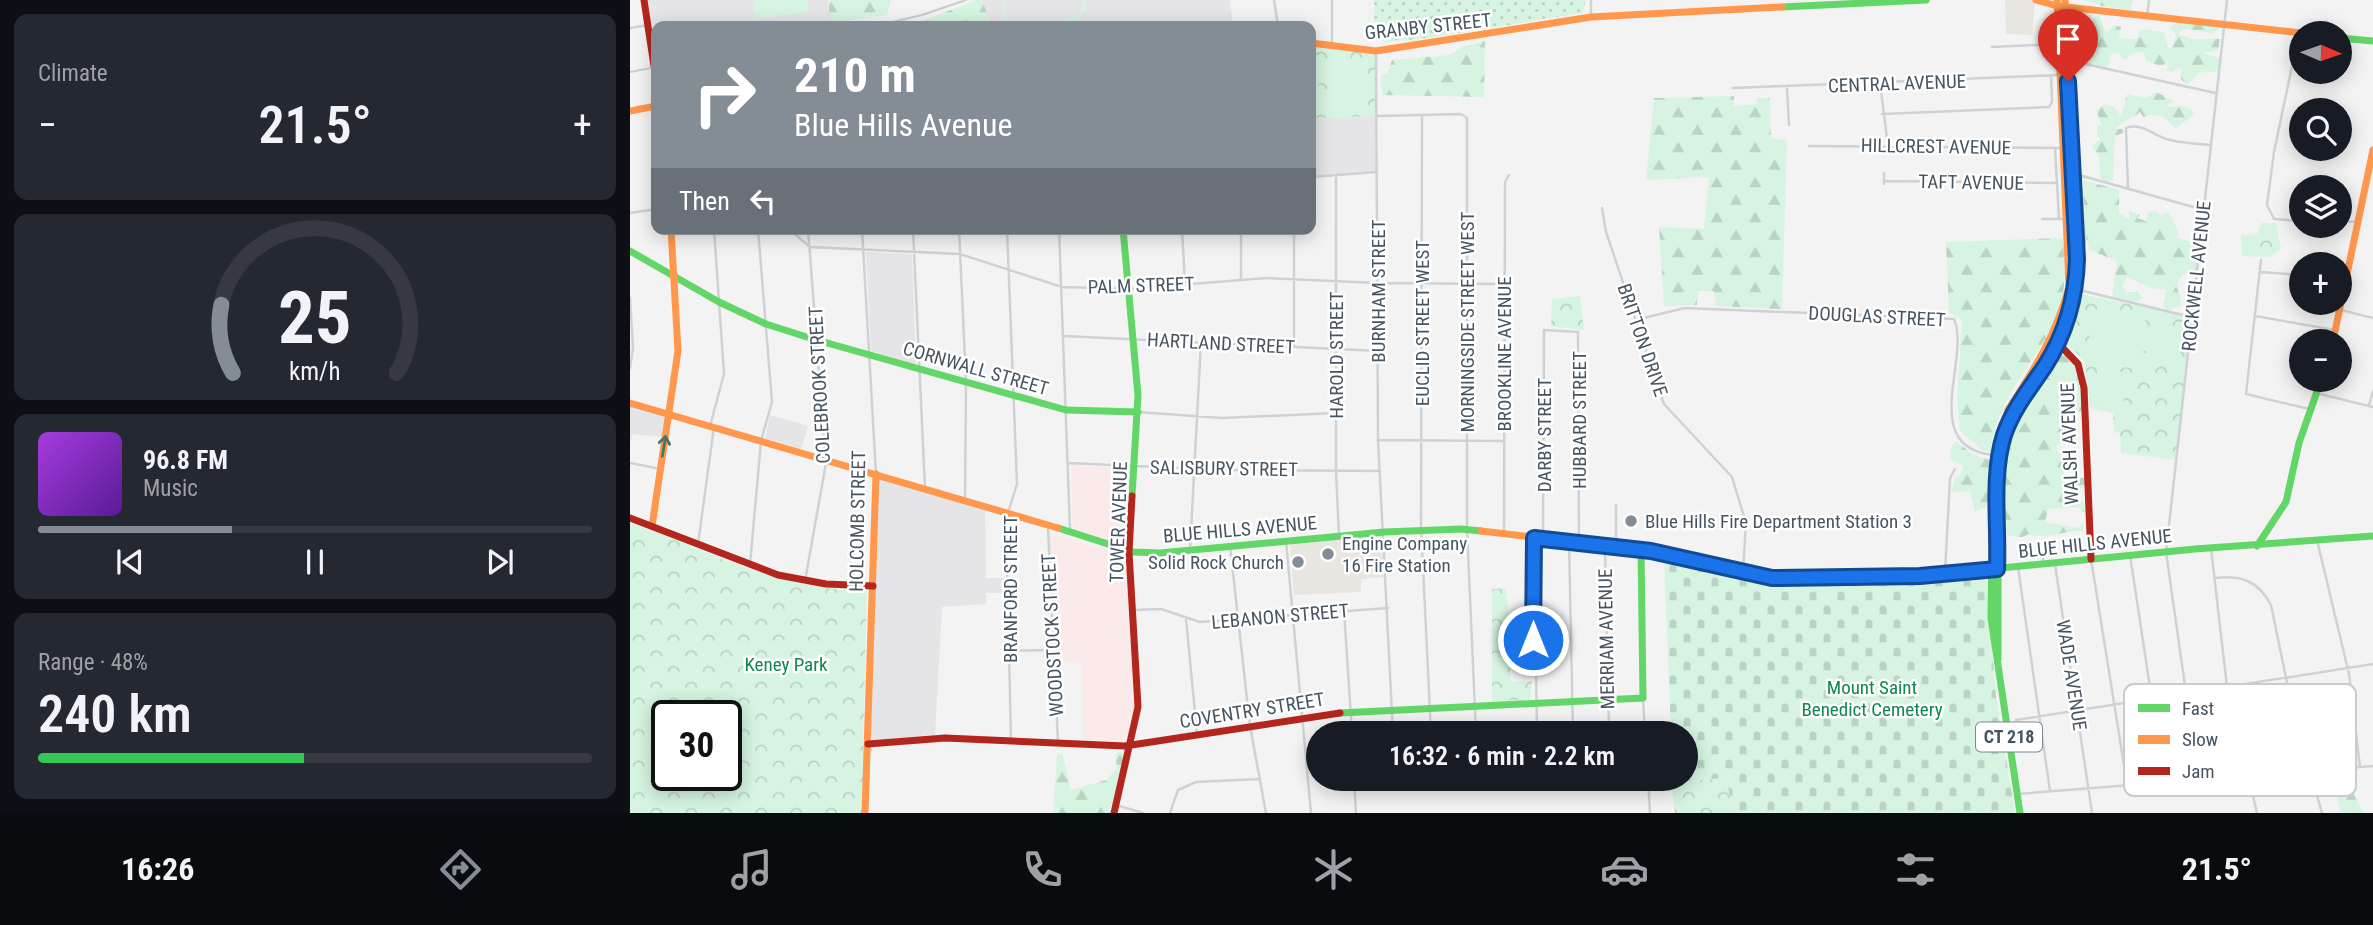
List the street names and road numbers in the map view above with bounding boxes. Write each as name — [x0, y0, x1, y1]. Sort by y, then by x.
street label: GRANBY STREET — [1364, 8, 1493, 45]
street label: CENTRAL AVENUE — [1828, 70, 1966, 97]
street label: HILLCREST AVENUE — [1861, 134, 2011, 159]
street label: TAFT AVENUE — [1918, 170, 2024, 195]
street label: ROCKWELL AVENUE — [2177, 200, 2216, 352]
street label: MORNINGSIDE STREET WEST — [1456, 211, 1479, 433]
street label: BURNHAM STREET — [1367, 219, 1390, 363]
street label: EUCLID STREET WEST — [1411, 240, 1434, 406]
street label: PALM STREET — [1087, 272, 1195, 299]
street label: BROOKLINE AVENUE — [1493, 276, 1516, 432]
street label: BRITTON DRIVE — [1612, 281, 1673, 400]
street label: HAROLD STREET — [1325, 291, 1348, 419]
street label: DOUGLAS STREET — [1808, 301, 1946, 332]
street label: COLEBROOK STREET — [804, 306, 835, 464]
street label: HARTLAND STREET — [1146, 328, 1296, 359]
street label: CORNWALL STREET — [900, 337, 1051, 400]
street label: HUBBARD STREET — [1568, 351, 1591, 489]
street label: DARBY STREET — [1533, 378, 1556, 492]
street label: WALSH AVENUE — [2056, 383, 2083, 505]
street label: HOLCOMB STREET — [845, 450, 870, 592]
street label: SALISBURY STREET — [1150, 456, 1298, 481]
street label: TOWER AVENUE — [1105, 461, 1132, 583]
street label: BLUE HILLS AVENUE — [1162, 511, 1318, 548]
street label: BRANFORD STREET — [999, 515, 1022, 663]
street label: BLUE HILLS AVENUE — [2017, 524, 2173, 563]
street label: WOODSTOCK STREET — [1037, 553, 1068, 717]
street label: MERRIAM AVENUE — [1594, 568, 1619, 710]
street label: LEBANON STREET — [1210, 599, 1350, 634]
street label: WADE AVENUE — [2051, 618, 2092, 732]
street label: COVENTRY STREET — [1178, 688, 1326, 733]
road number: CT 218 — [1976, 722, 2042, 752]

